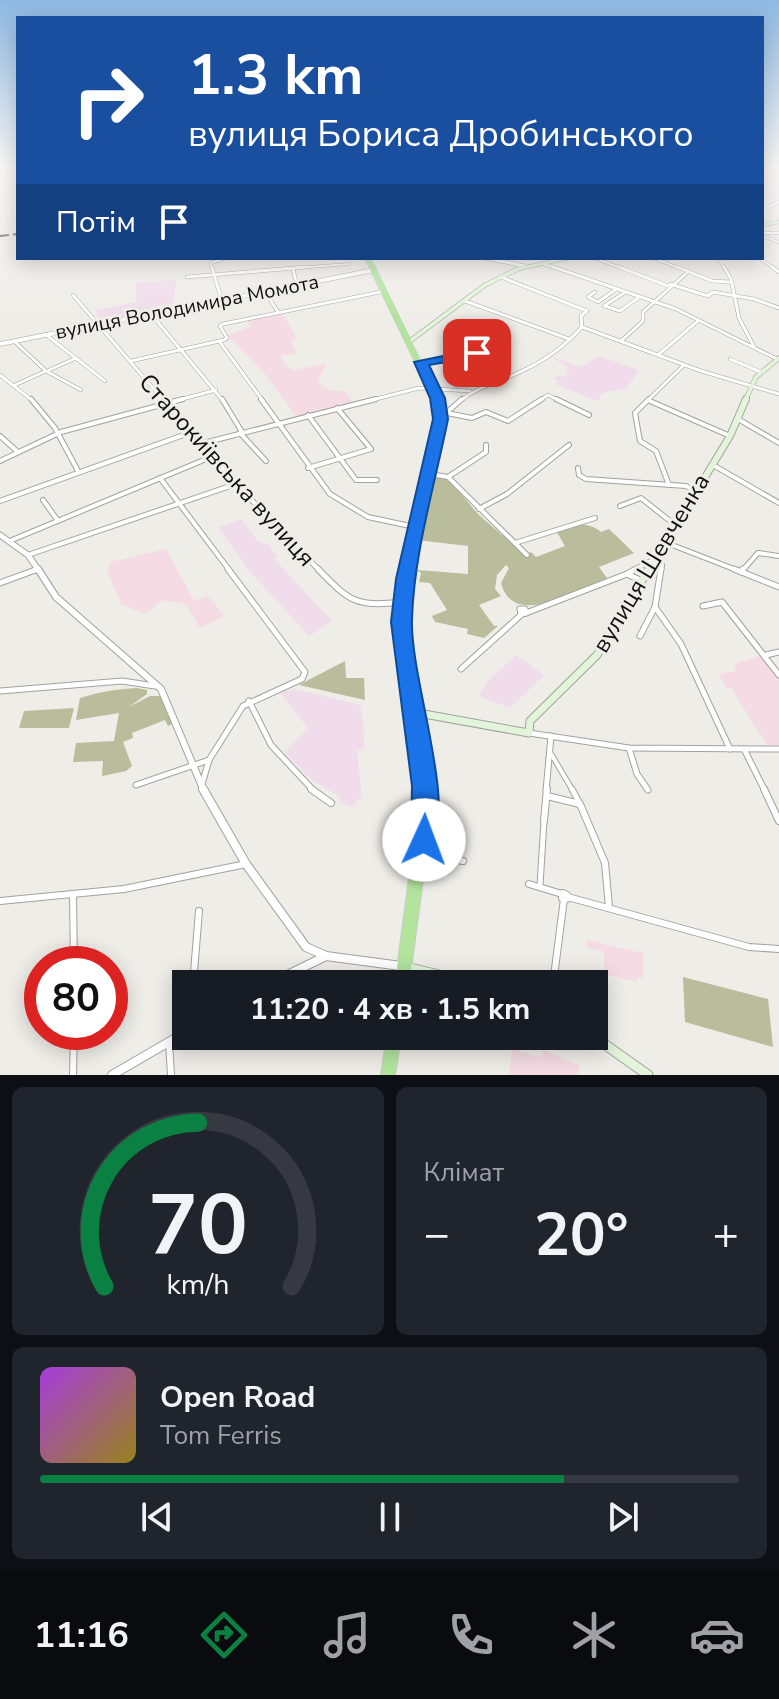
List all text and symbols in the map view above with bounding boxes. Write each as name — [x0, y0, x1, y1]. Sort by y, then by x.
text: 1.3 km — [188, 37, 363, 114]
icon: right — [56, 48, 160, 152]
text: вулиця Бориса Дробинського — [188, 110, 694, 159]
icon: arrive — [152, 200, 196, 244]
text: Потім — [56, 202, 136, 243]
street label: вулиця Володимира Момота — [53, 268, 321, 346]
pin — [443, 319, 511, 387]
icon: arrive — [455, 331, 499, 375]
street label: Старокиївська вулиця — [132, 367, 322, 573]
street label: вулиця Шевченка — [585, 468, 717, 658]
position arrow — [382, 798, 466, 882]
speed limit sign: 80 — [24, 946, 128, 1050]
text: 11:20 · 4 хв · 1.5 km — [250, 989, 530, 1030]
text: Клімат — [424, 1155, 504, 1190]
text: 70 — [148, 1169, 248, 1282]
text: 20° — [534, 1194, 629, 1276]
text: − — [424, 1205, 450, 1265]
text: + — [713, 1205, 739, 1265]
text: km/h — [166, 1265, 229, 1304]
text: Open Road — [160, 1377, 315, 1418]
text: Tom Ferris — [160, 1418, 282, 1453]
icon: previous — [135, 1495, 179, 1539]
icon: pause — [368, 1495, 412, 1539]
icon: next — [601, 1495, 645, 1539]
icon: directions — [196, 1607, 252, 1663]
icon: music — [319, 1607, 375, 1663]
icon: phone — [443, 1607, 499, 1663]
icon: climate — [566, 1607, 622, 1663]
icon: car — [689, 1607, 745, 1663]
text: 11:16 — [34, 1611, 129, 1660]

